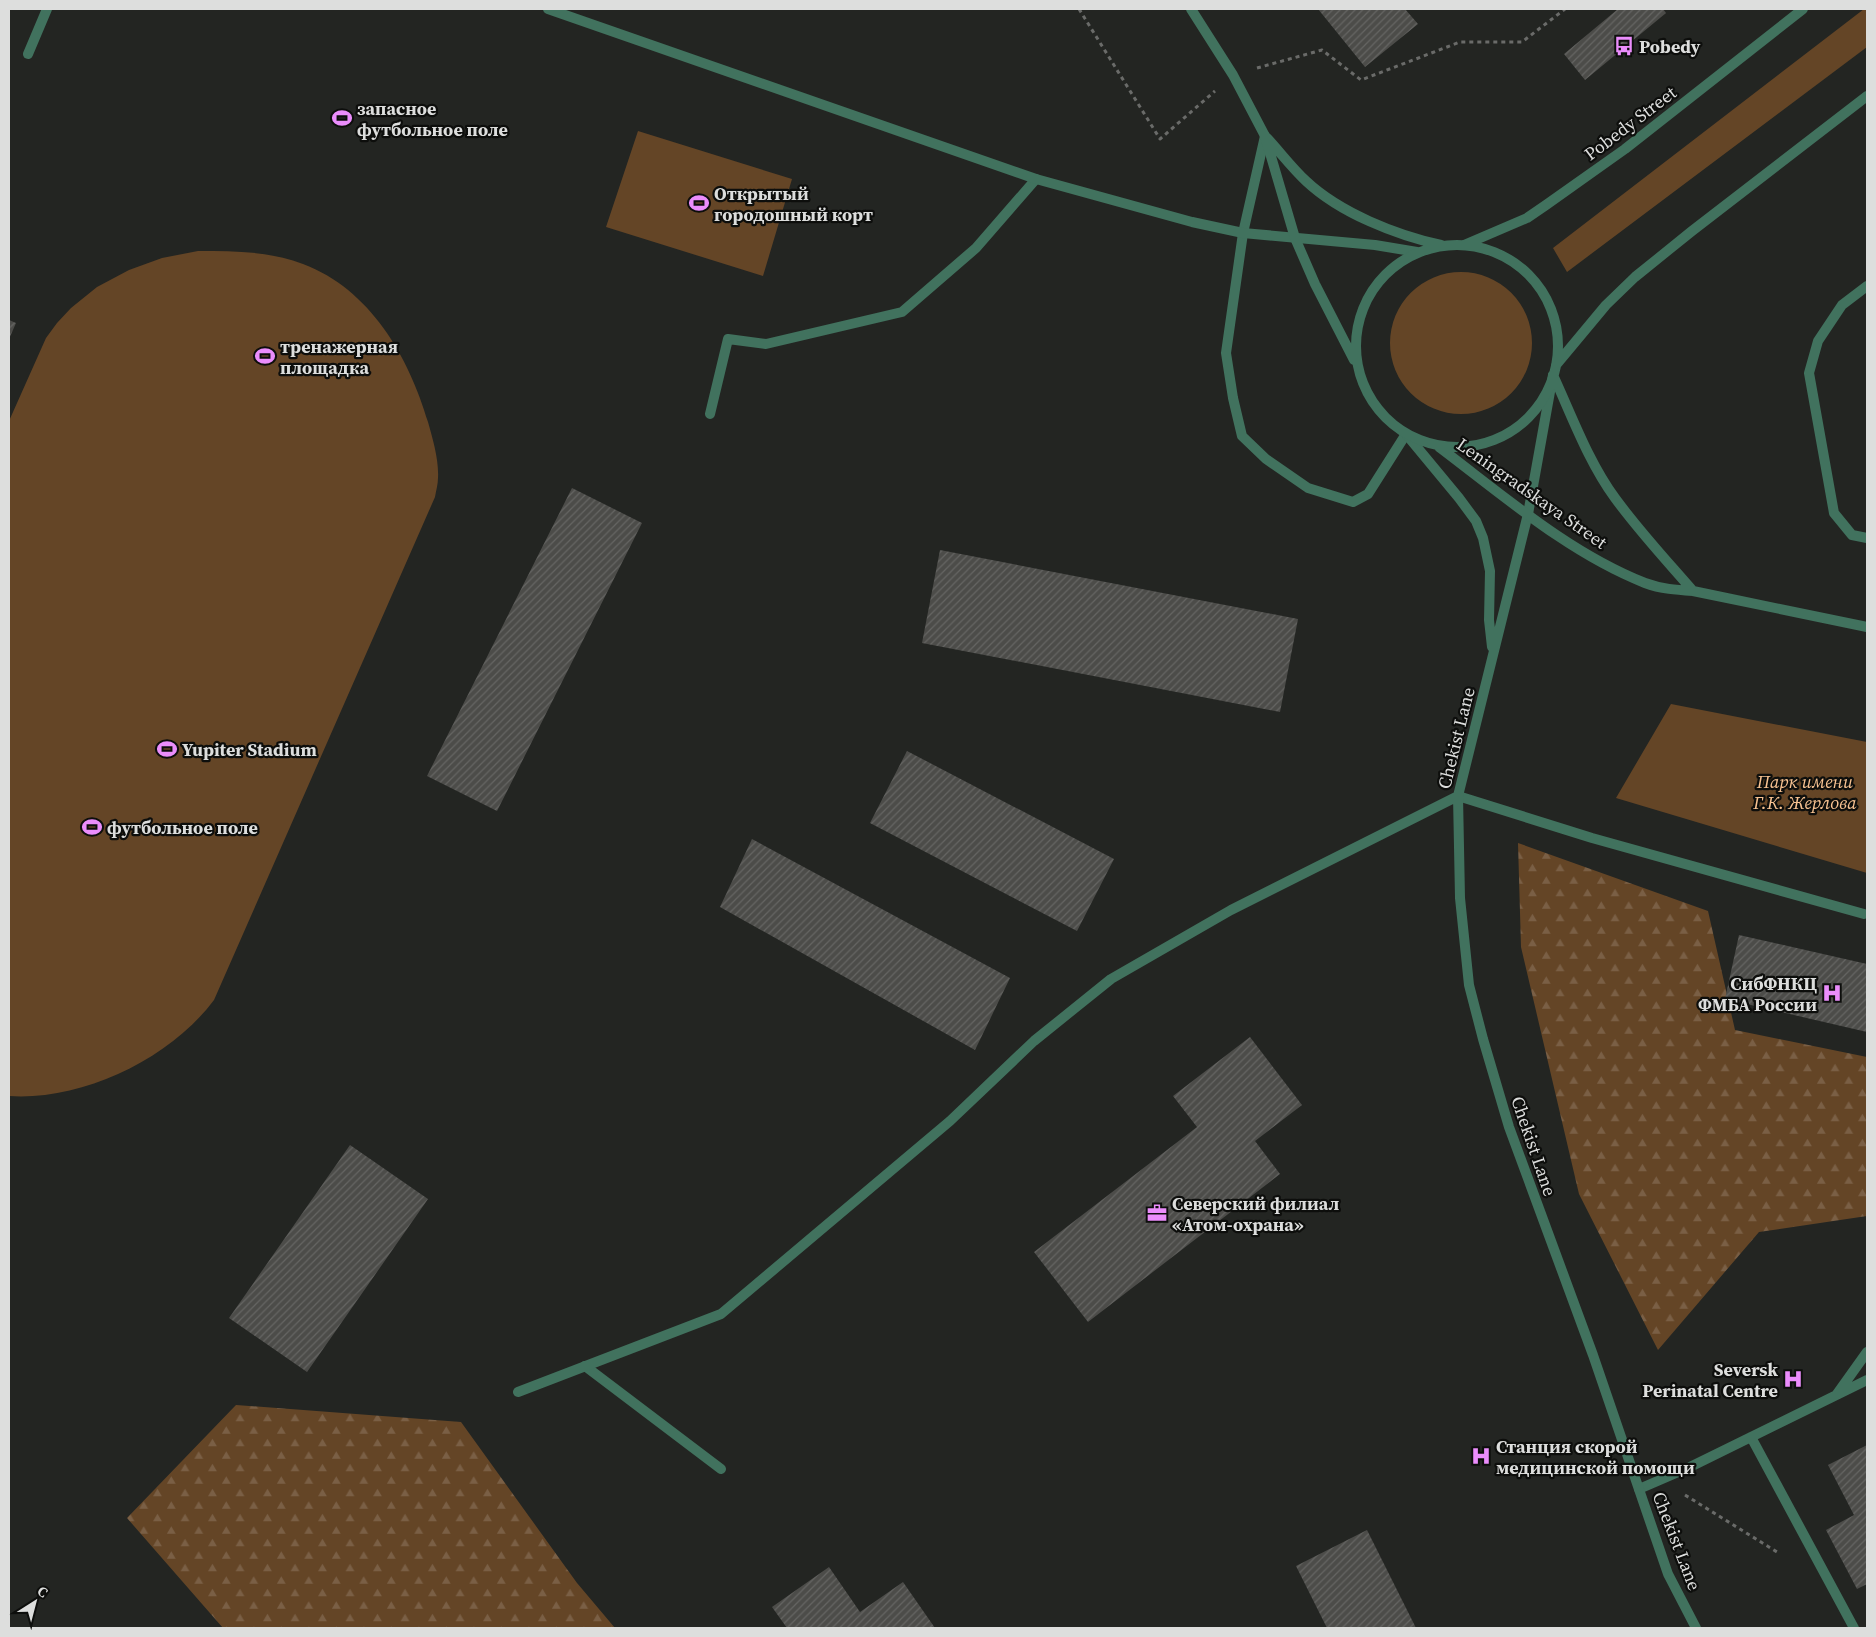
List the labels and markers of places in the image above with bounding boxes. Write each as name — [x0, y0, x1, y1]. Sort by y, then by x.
place label: Pobedy — [1639, 34, 1701, 59]
bus stop icon: Pobedy — [1613, 35, 1635, 57]
place label: запасное футбольное поле — [357, 96, 508, 142]
sports icon: запасное футбольное поле — [331, 107, 353, 129]
place label: Открытый городошный корт — [714, 181, 873, 227]
sports icon: Открытый городошный корт — [688, 192, 710, 214]
place label: тренажерная площадка — [280, 334, 398, 380]
sports icon: тренажерная площадка — [254, 345, 276, 367]
place label: Yupiter Stadium — [182, 737, 317, 762]
sports icon: Yupiter Stadium — [156, 738, 178, 760]
place label: футбольное поле — [107, 815, 258, 840]
sports icon: футбольное поле — [81, 816, 103, 838]
place label: СибФНКЦ ФМБА России — [1698, 971, 1817, 1017]
hospital icon: СибФНКЦ ФМБА России — [1821, 982, 1843, 1004]
place label: Северский филиал «Атом-охрана» — [1172, 1191, 1340, 1237]
office icon: Северский филиал «Атом-охрана» — [1146, 1202, 1168, 1224]
place label: Seversk Perinatal Centre — [1642, 1357, 1778, 1403]
hospital icon: Seversk Perinatal Centre — [1782, 1368, 1804, 1390]
place label: Станция скорой медицинской помощи — [1496, 1434, 1695, 1480]
hospital icon: Станция скорой медицинской помощи — [1470, 1445, 1492, 1467]

